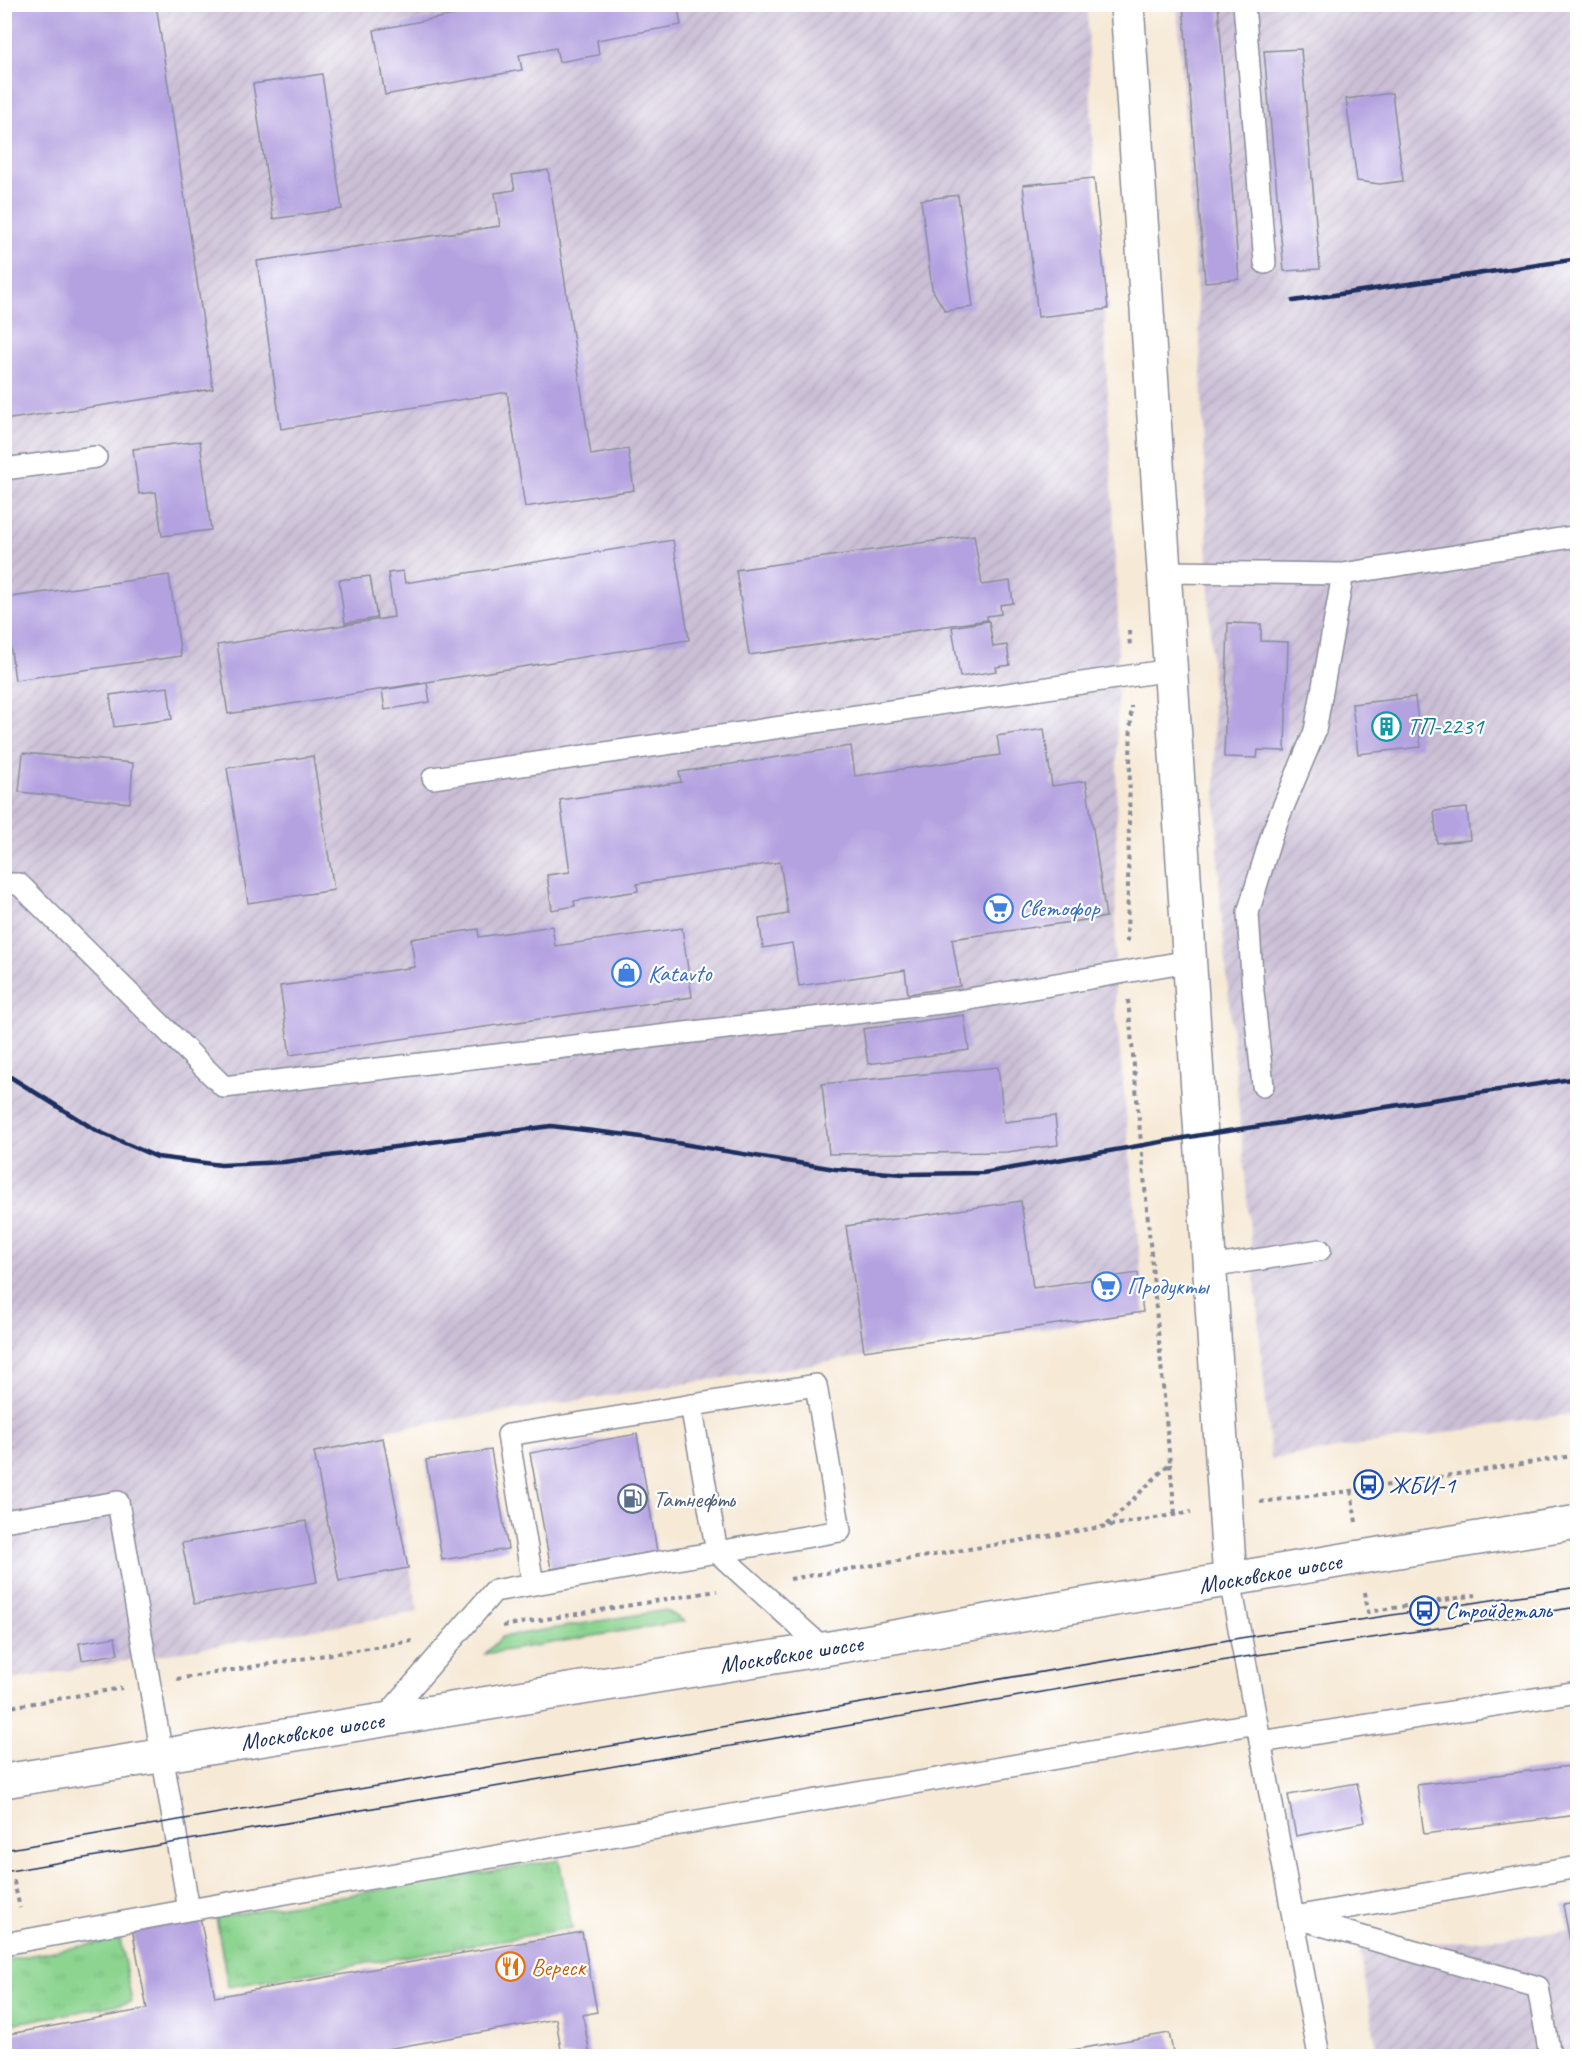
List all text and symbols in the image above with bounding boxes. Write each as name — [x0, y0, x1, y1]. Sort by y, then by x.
building icon: ТП-2231 — [1370, 710, 1402, 742]
place label: ТП-2231 — [1407, 711, 1485, 741]
supermarket icon: Светофор — [982, 892, 1014, 924]
place label: Светофор — [1019, 893, 1100, 923]
shop icon: Katavto — [611, 957, 643, 989]
place label: Katavto — [648, 958, 713, 988]
supermarket icon: Продукты — [1090, 1270, 1122, 1302]
place label: Продукты — [1127, 1271, 1211, 1301]
bus stop icon: ЖБИ-1 — [1352, 1469, 1384, 1501]
place label: ЖБИ-1 — [1389, 1470, 1456, 1500]
fuel station icon: Татнефть — [616, 1483, 648, 1515]
place label: Татнефть — [653, 1484, 736, 1514]
street label: Московское шоссе — [1196, 1545, 1346, 1600]
bus stop icon: Стройдеталь — [1408, 1594, 1440, 1626]
place label: Стройдеталь — [1445, 1595, 1553, 1625]
street label: Московское шоссе — [717, 1628, 867, 1680]
street label: Московское шоссе — [238, 1705, 388, 1757]
restaurant icon: Вереск — [494, 1951, 526, 1983]
place label: Вереск — [531, 1952, 587, 1982]

